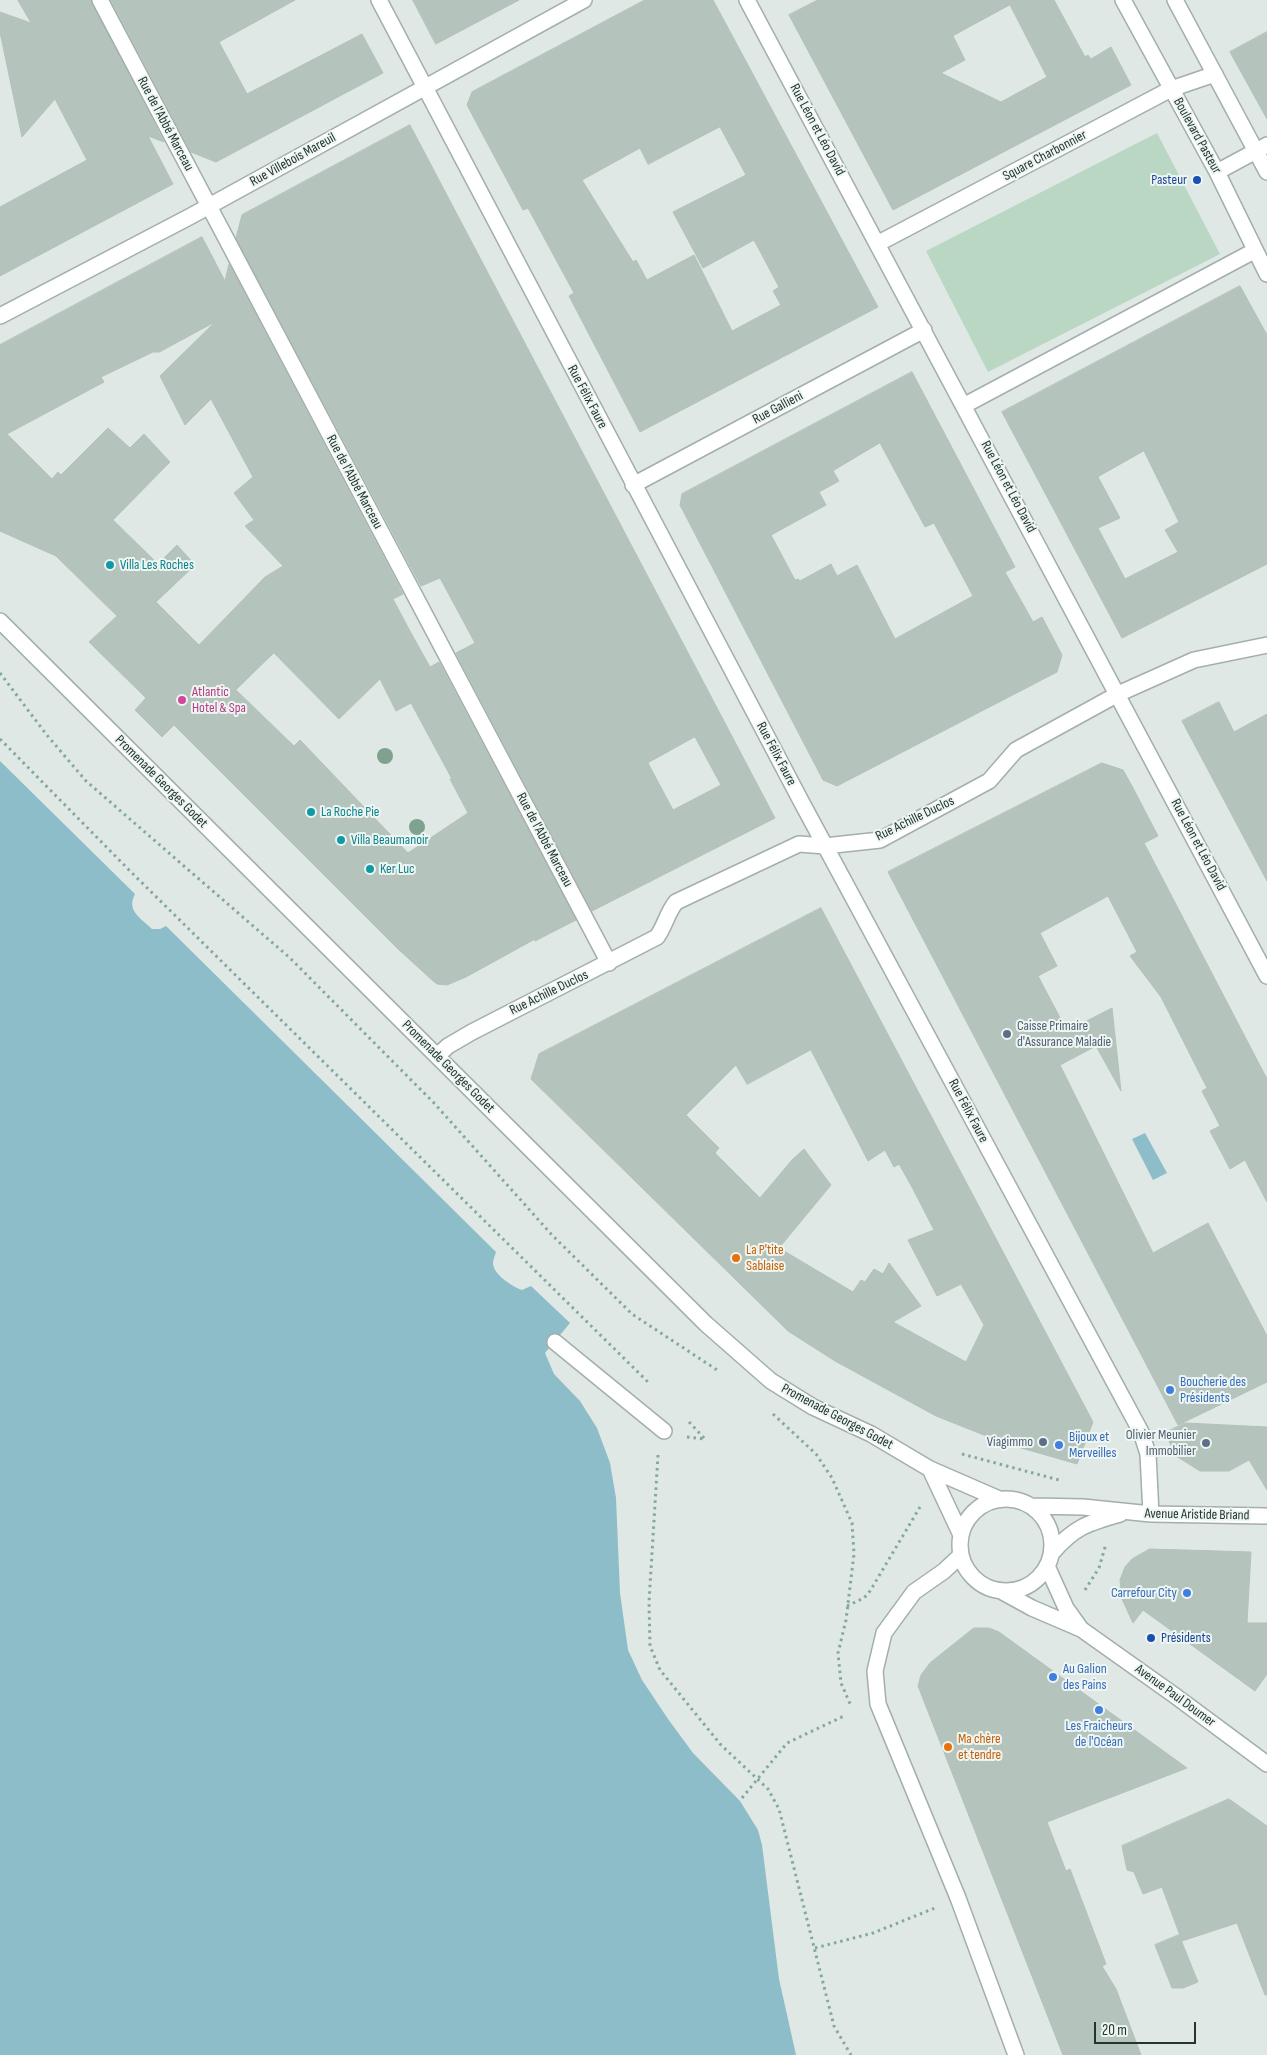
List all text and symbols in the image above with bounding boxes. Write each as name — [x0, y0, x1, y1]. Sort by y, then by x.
street label: Rue de l'Abbé Marceau — [133, 74, 197, 174]
street label: Rue Léon et Léo David — [786, 81, 848, 179]
street label: Boulevard Pasteur — [1169, 95, 1225, 177]
street label: Square Charbonnier — [1000, 127, 1090, 185]
street label: Rue Villebois Mareuil — [247, 129, 339, 191]
place label: Pasteur — [1151, 172, 1187, 188]
marker: Pasteur — [1191, 174, 1203, 186]
street label: Rue Félix Faure — [563, 362, 611, 432]
street label: Rue Gallieni — [750, 388, 806, 428]
street label: Rue de l'Abbé Marceau — [322, 432, 386, 532]
street label: Rue Léon et Léo David — [977, 438, 1039, 536]
place label: Villa Les Roches — [120, 557, 194, 573]
marker: Villa Les Roches — [104, 559, 116, 571]
place label: Atlantic Hotel & Spa — [192, 684, 246, 716]
marker: Atlantic Hotel & Spa — [176, 694, 188, 706]
street label: Rue Félix Faure — [752, 719, 800, 789]
street label: Promenade Georges Godet — [111, 732, 211, 832]
street label: Rue de l'Abbé Marceau — [512, 790, 576, 890]
street label: Rue Achille Duclos — [873, 793, 957, 845]
street label: Rue Léon et Léo David — [1167, 796, 1229, 894]
place label: La Roche Pie — [321, 804, 379, 820]
marker: La Roche Pie — [305, 806, 317, 818]
place label: Villa Beaumanoir — [351, 832, 429, 848]
marker: Villa Beaumanoir — [335, 834, 347, 846]
place label: Ker Luc — [380, 861, 415, 877]
marker: Ker Luc — [364, 863, 376, 875]
street label: Rue Achille Duclos — [507, 967, 591, 1019]
street label: Promenade Georges Godet — [398, 1017, 498, 1117]
place label: Caisse Primaire d'Assurance Maladie — [1017, 1018, 1111, 1050]
marker: Caisse Primaire d'Assurance Maladie — [1001, 1028, 1013, 1040]
street label: Rue Félix Faure — [944, 1076, 992, 1146]
place label: La P'tite Sablaise — [746, 1242, 784, 1274]
marker: La P'tite Sablaise — [730, 1252, 742, 1264]
place label: Boucherie des Présidents — [1180, 1374, 1246, 1406]
street label: Promenade Georges Godet — [778, 1380, 896, 1454]
marker: Boucherie des Présidents — [1164, 1384, 1176, 1396]
place label: Olivier Meunier Immobilier — [1126, 1427, 1196, 1460]
place label: Bijoux et Merveilles — [1069, 1429, 1116, 1461]
place label: Viagimmo — [987, 1434, 1033, 1450]
marker: Viagimmo — [1037, 1436, 1049, 1448]
marker: Olivier Meunier Immobilier — [1200, 1437, 1212, 1449]
marker: Bijoux et Merveilles — [1053, 1439, 1065, 1451]
street label: Avenue Aristide Briand — [1144, 1506, 1250, 1524]
place label: Carrefour City — [1111, 1585, 1177, 1601]
marker: Carrefour City — [1181, 1587, 1193, 1599]
place label: Présidents — [1161, 1630, 1211, 1646]
marker: Présidents — [1145, 1632, 1157, 1644]
place label: Au Galion des Pains — [1063, 1661, 1107, 1694]
street label: Avenue Paul Doumer — [1131, 1661, 1219, 1731]
marker: Au Galion des Pains — [1047, 1671, 1059, 1683]
marker: Les Fraicheurs de l'Océan — [1093, 1704, 1105, 1716]
place label: Les Fraicheurs de l'Océan — [1066, 1718, 1132, 1750]
place label: Ma chère et tendre — [958, 1731, 1001, 1764]
marker: Ma chère et tendre — [942, 1741, 954, 1753]
scale bar — [1097, 2012, 1200, 2044]
text: 20 m — [1102, 2021, 1127, 2040]

